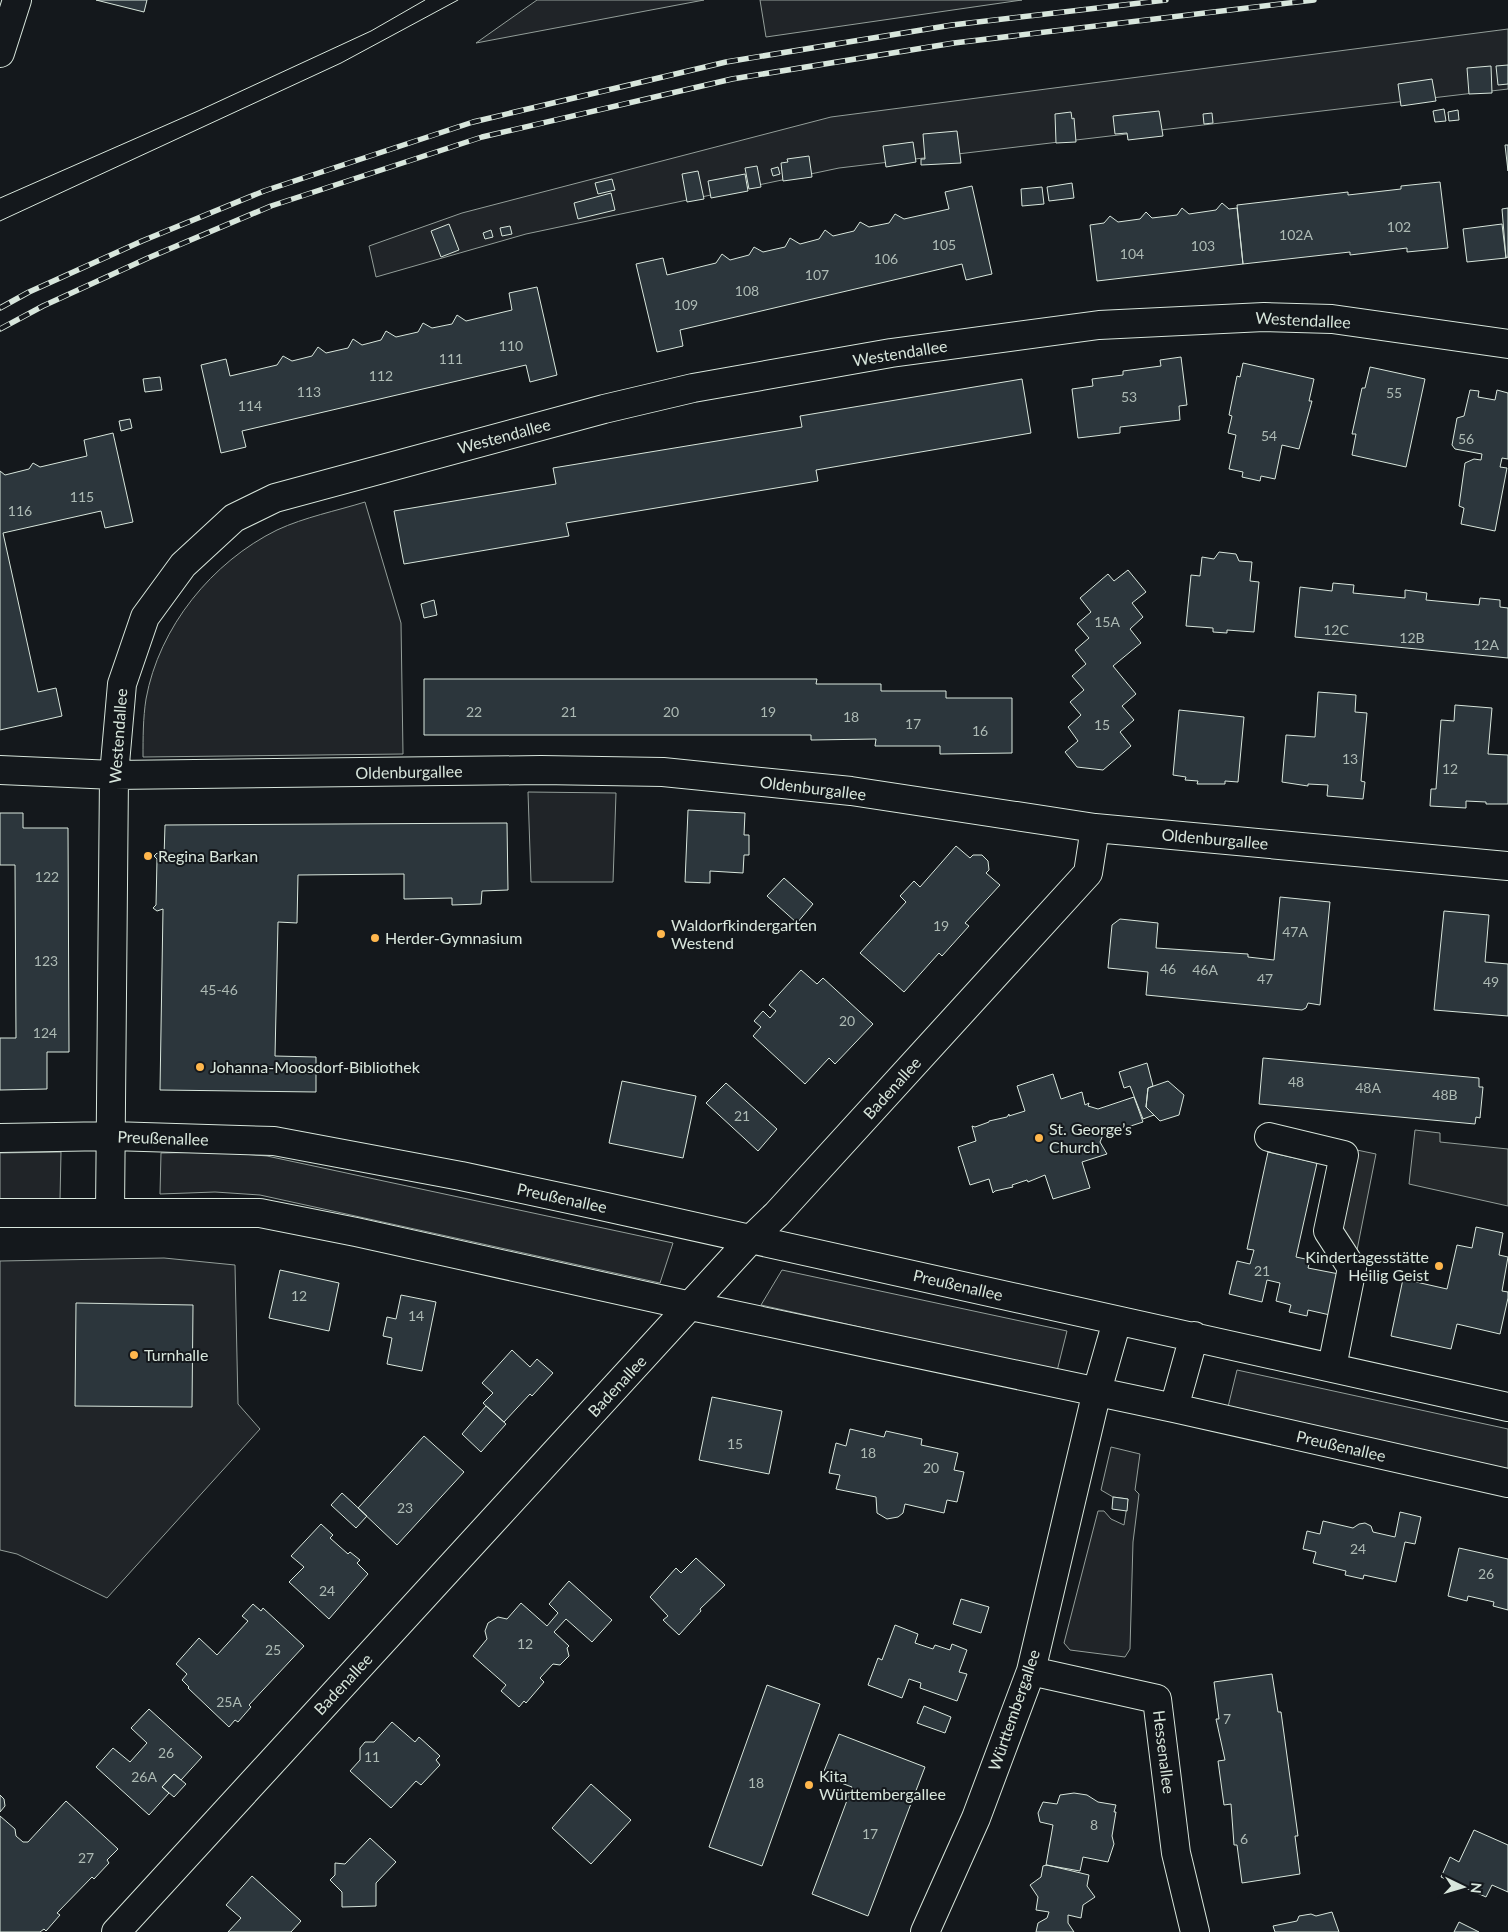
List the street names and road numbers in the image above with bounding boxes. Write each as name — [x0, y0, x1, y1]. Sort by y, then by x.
street label: Westendallee — [1255, 308, 1351, 331]
street label: Westendallee — [851, 336, 949, 369]
street label: Westendallee — [455, 414, 552, 457]
street label: Westendallee — [105, 688, 130, 784]
street label: Oldenburgallee — [355, 761, 463, 782]
street label: Oldenburgallee — [759, 772, 867, 803]
street label: Oldenburgallee — [1161, 824, 1269, 853]
street label: Badenallee — [859, 1053, 924, 1123]
street label: Preußenallee — [117, 1126, 209, 1149]
street label: Preußenallee — [515, 1179, 609, 1216]
street label: Preußenallee — [911, 1265, 1005, 1304]
street label: Badenallee — [583, 1351, 650, 1420]
street label: Preußenallee — [1294, 1426, 1388, 1465]
street label: Württembergallee — [984, 1647, 1043, 1773]
street label: Badenallee — [309, 1649, 376, 1718]
street label: Hessenallee — [1150, 1709, 1179, 1795]

